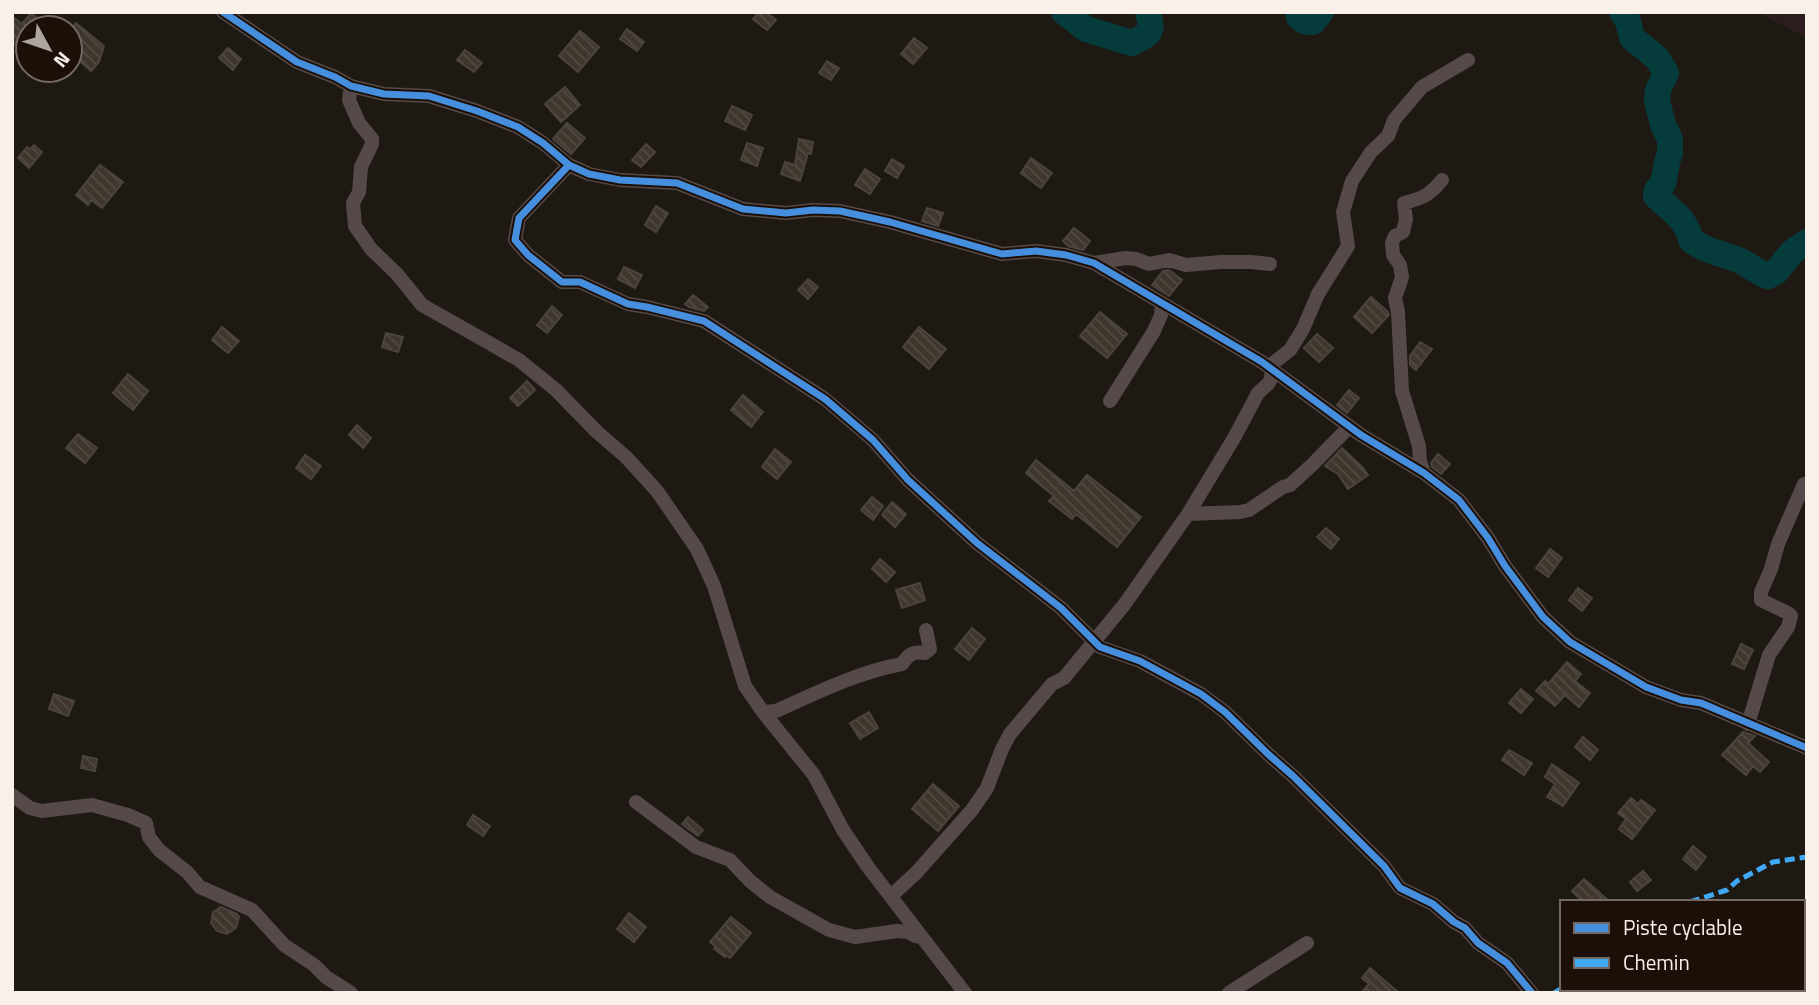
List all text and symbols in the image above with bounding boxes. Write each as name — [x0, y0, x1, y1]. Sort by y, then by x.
north arrow — [14, 14, 84, 84]
text: N — [47, 46, 78, 75]
legend — [1560, 900, 1805, 991]
text: Piste cyclable — [1623, 911, 1743, 943]
text: Chemin — [1623, 946, 1690, 978]

